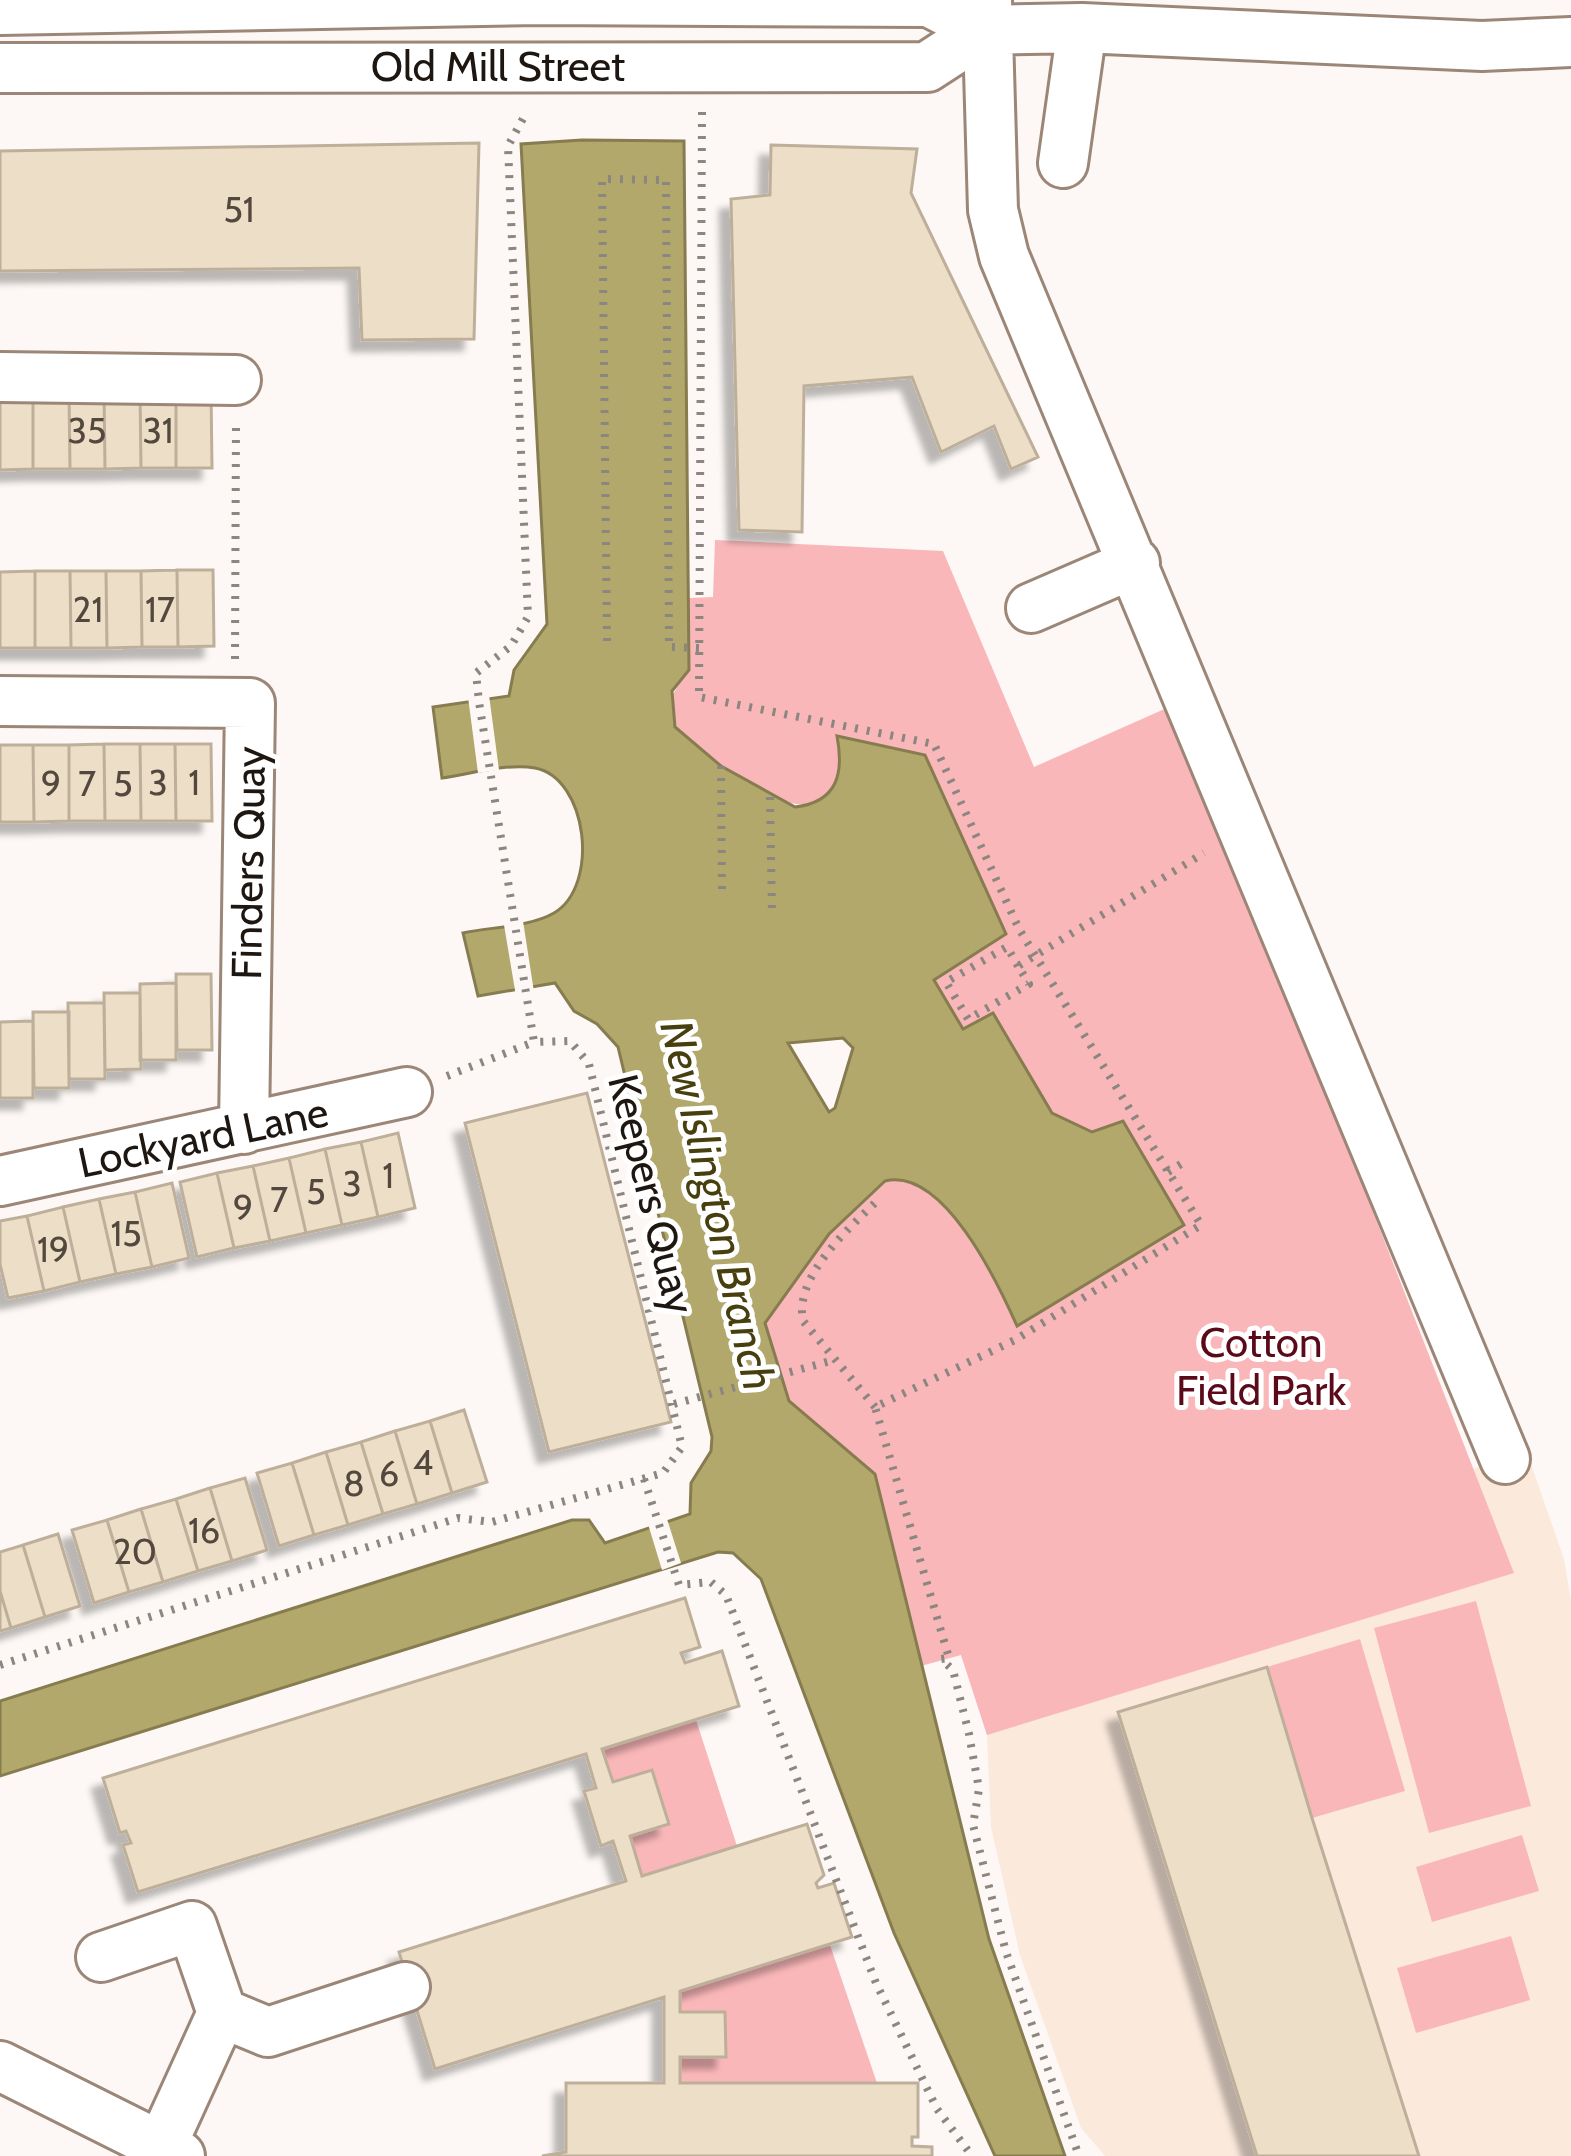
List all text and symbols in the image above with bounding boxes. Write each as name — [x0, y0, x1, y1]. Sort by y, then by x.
street label: Old Mill Street — [371, 40, 625, 92]
house number: 51 — [223, 187, 255, 231]
house number: 35 — [68, 408, 106, 452]
house number: 31 — [142, 408, 174, 452]
house number: 21 — [73, 587, 103, 631]
house number: 17 — [145, 587, 175, 631]
street label: Finders Quay — [220, 746, 276, 980]
house number: 3 — [148, 760, 168, 804]
house number: 1 — [188, 760, 200, 804]
house number: 9 — [41, 761, 61, 805]
house number: 7 — [78, 761, 96, 805]
house number: 5 — [113, 761, 133, 805]
water label: New Islington Branch — [649, 1015, 787, 1395]
street label: Keepers Quay — [597, 1069, 707, 1319]
street label: Lockyard Lane — [73, 1085, 333, 1189]
house number: 1 — [382, 1153, 394, 1197]
house number: 3 — [342, 1161, 362, 1205]
house number: 5 — [306, 1169, 326, 1213]
house number: 7 — [270, 1177, 288, 1221]
house number: 9 — [233, 1185, 253, 1229]
house number: 15 — [110, 1211, 142, 1255]
house number: 19 — [37, 1227, 69, 1271]
park label: Cotton Field Park — [1176, 1316, 1346, 1416]
house number: 4 — [413, 1440, 433, 1484]
house number: 6 — [379, 1451, 399, 1495]
house number: 8 — [343, 1461, 365, 1505]
house number: 16 — [188, 1508, 220, 1552]
house number: 20 — [113, 1529, 157, 1573]

